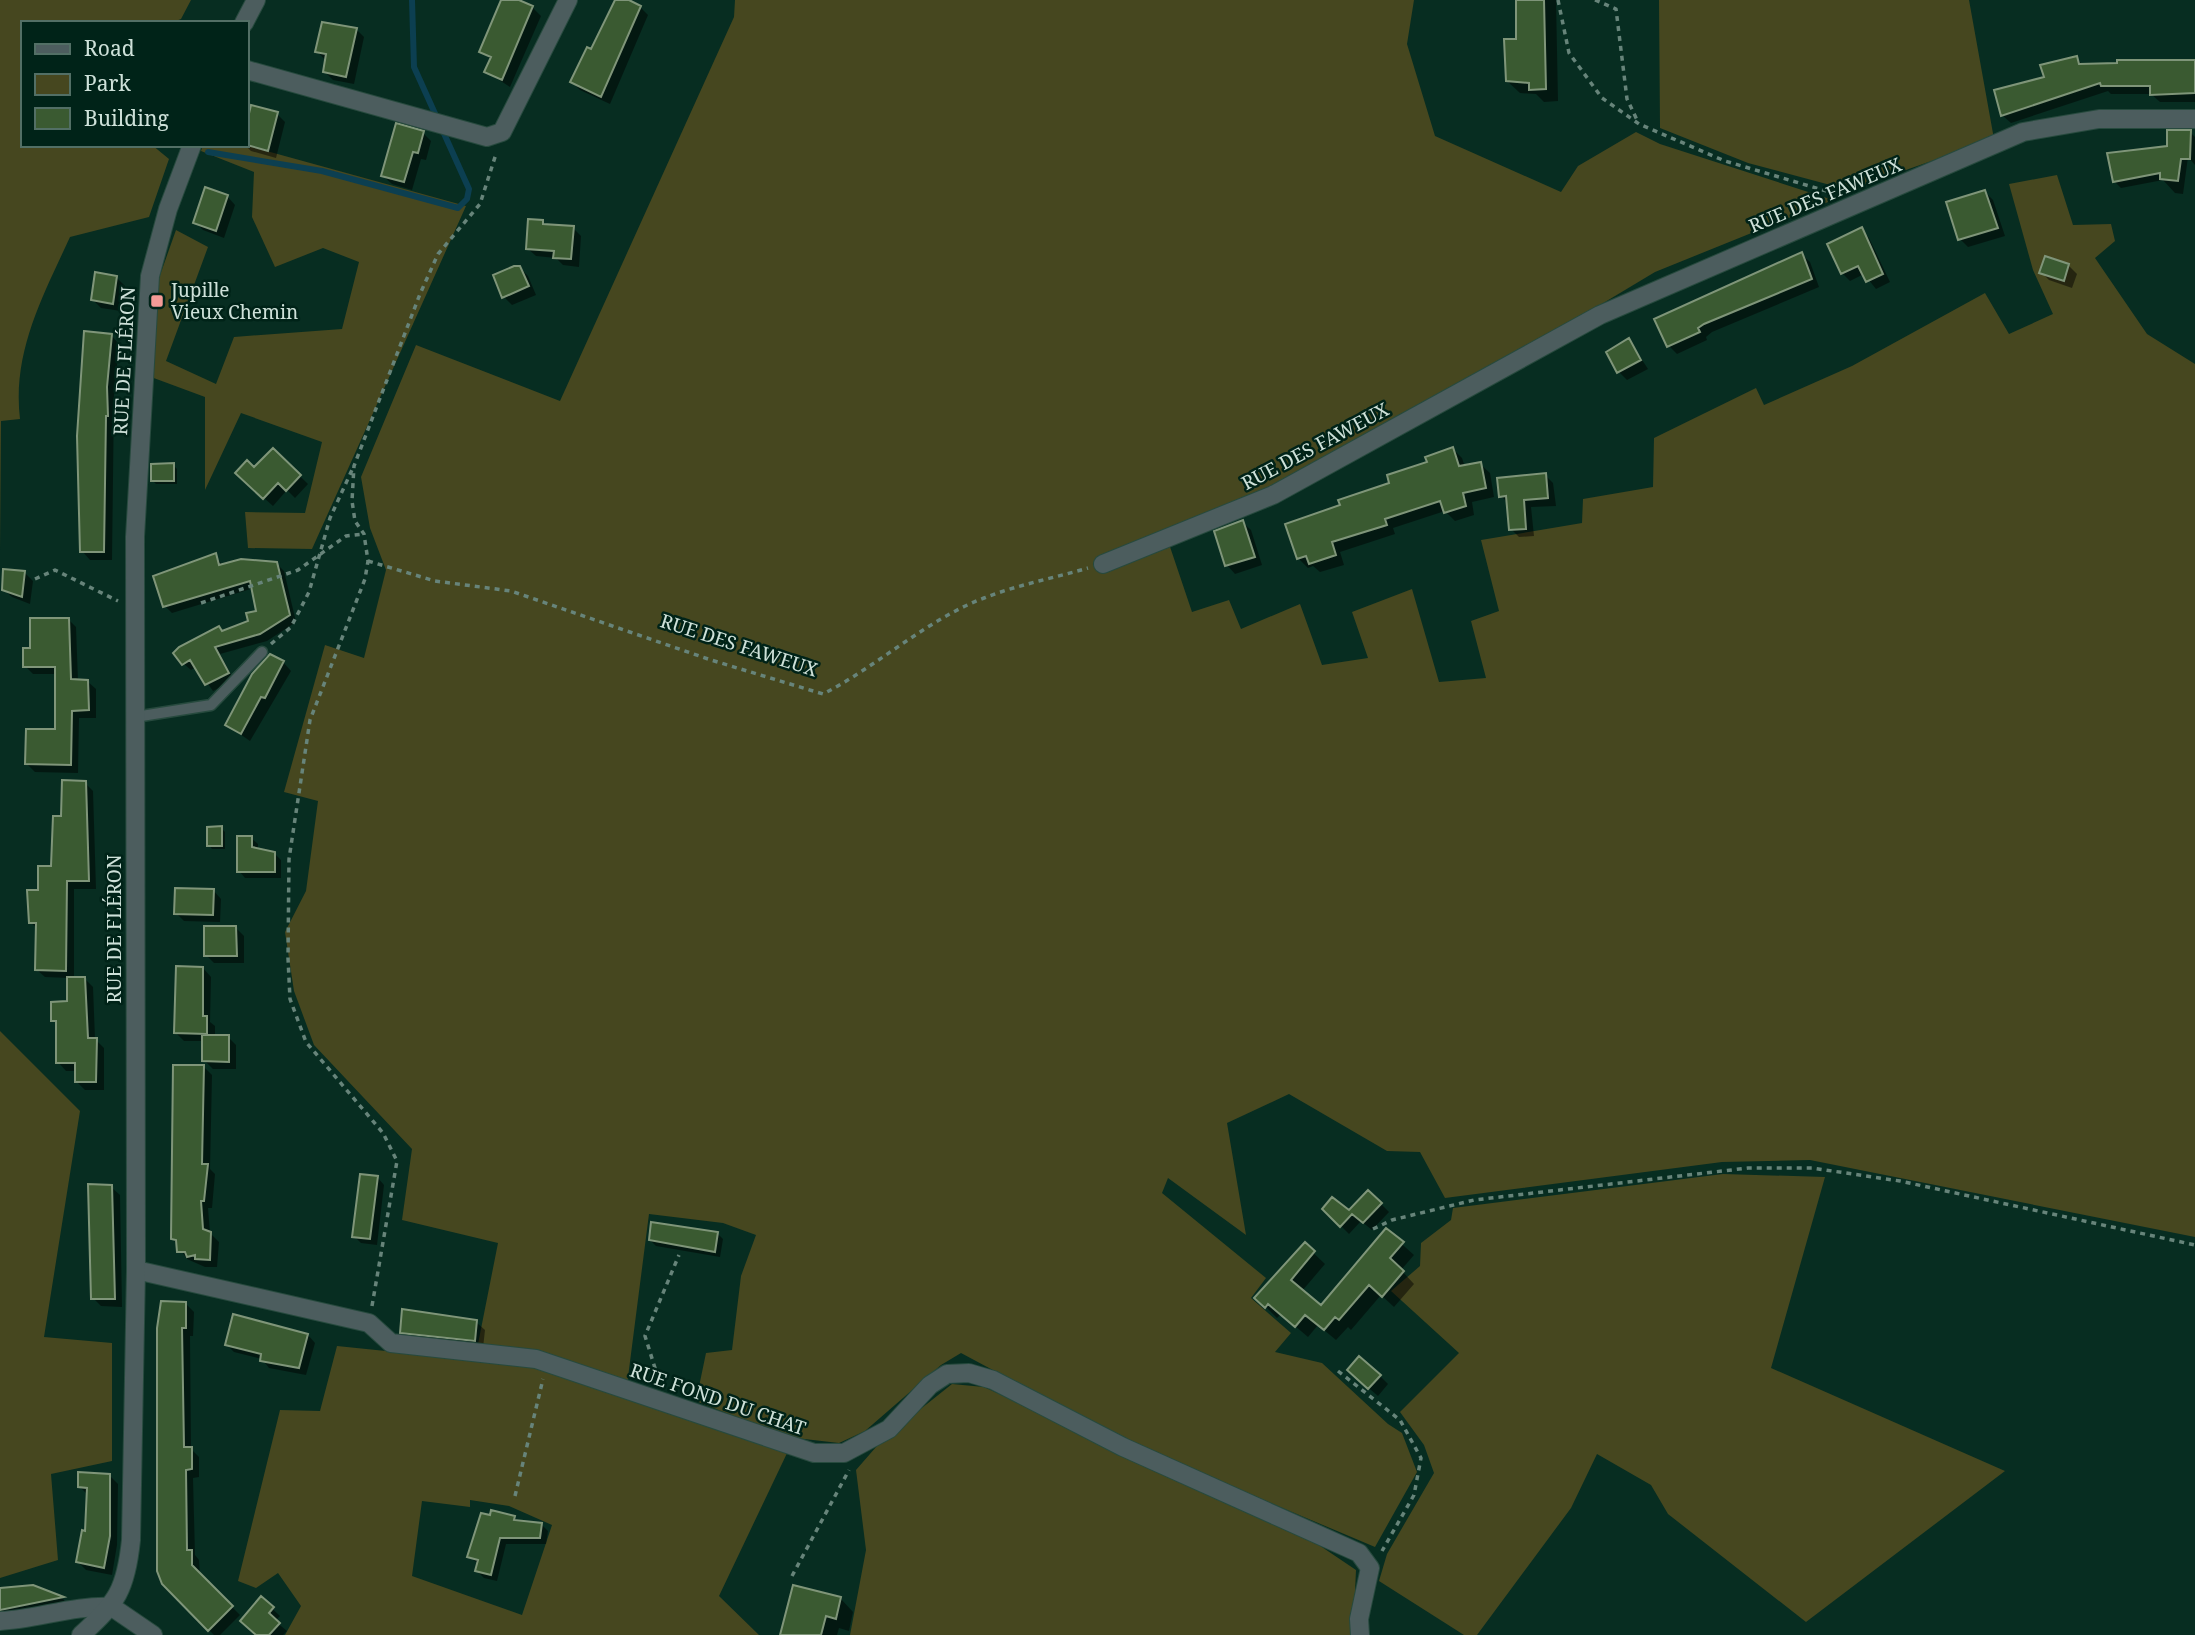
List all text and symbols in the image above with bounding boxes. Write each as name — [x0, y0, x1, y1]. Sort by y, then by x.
legend — [21, 21, 248, 147]
text: Road — [84, 34, 135, 62]
text: Park — [84, 69, 131, 97]
text: Building — [84, 104, 169, 132]
street label: RUE DES FAWEUX — [1745, 151, 1906, 239]
place label: Jupille Vieux Chemin — [170, 277, 298, 325]
street label: RUE DE FLÉRON — [107, 286, 141, 436]
marker: Jupille Vieux Chemin — [149, 293, 165, 309]
street label: RUE DES FAWEUX — [1237, 396, 1394, 496]
street label: RUE DES FAWEUX — [657, 607, 821, 683]
street label: RUE DE FLÉRON — [101, 855, 127, 1003]
street label: RUE FOND DU CHAT — [627, 1357, 810, 1441]

